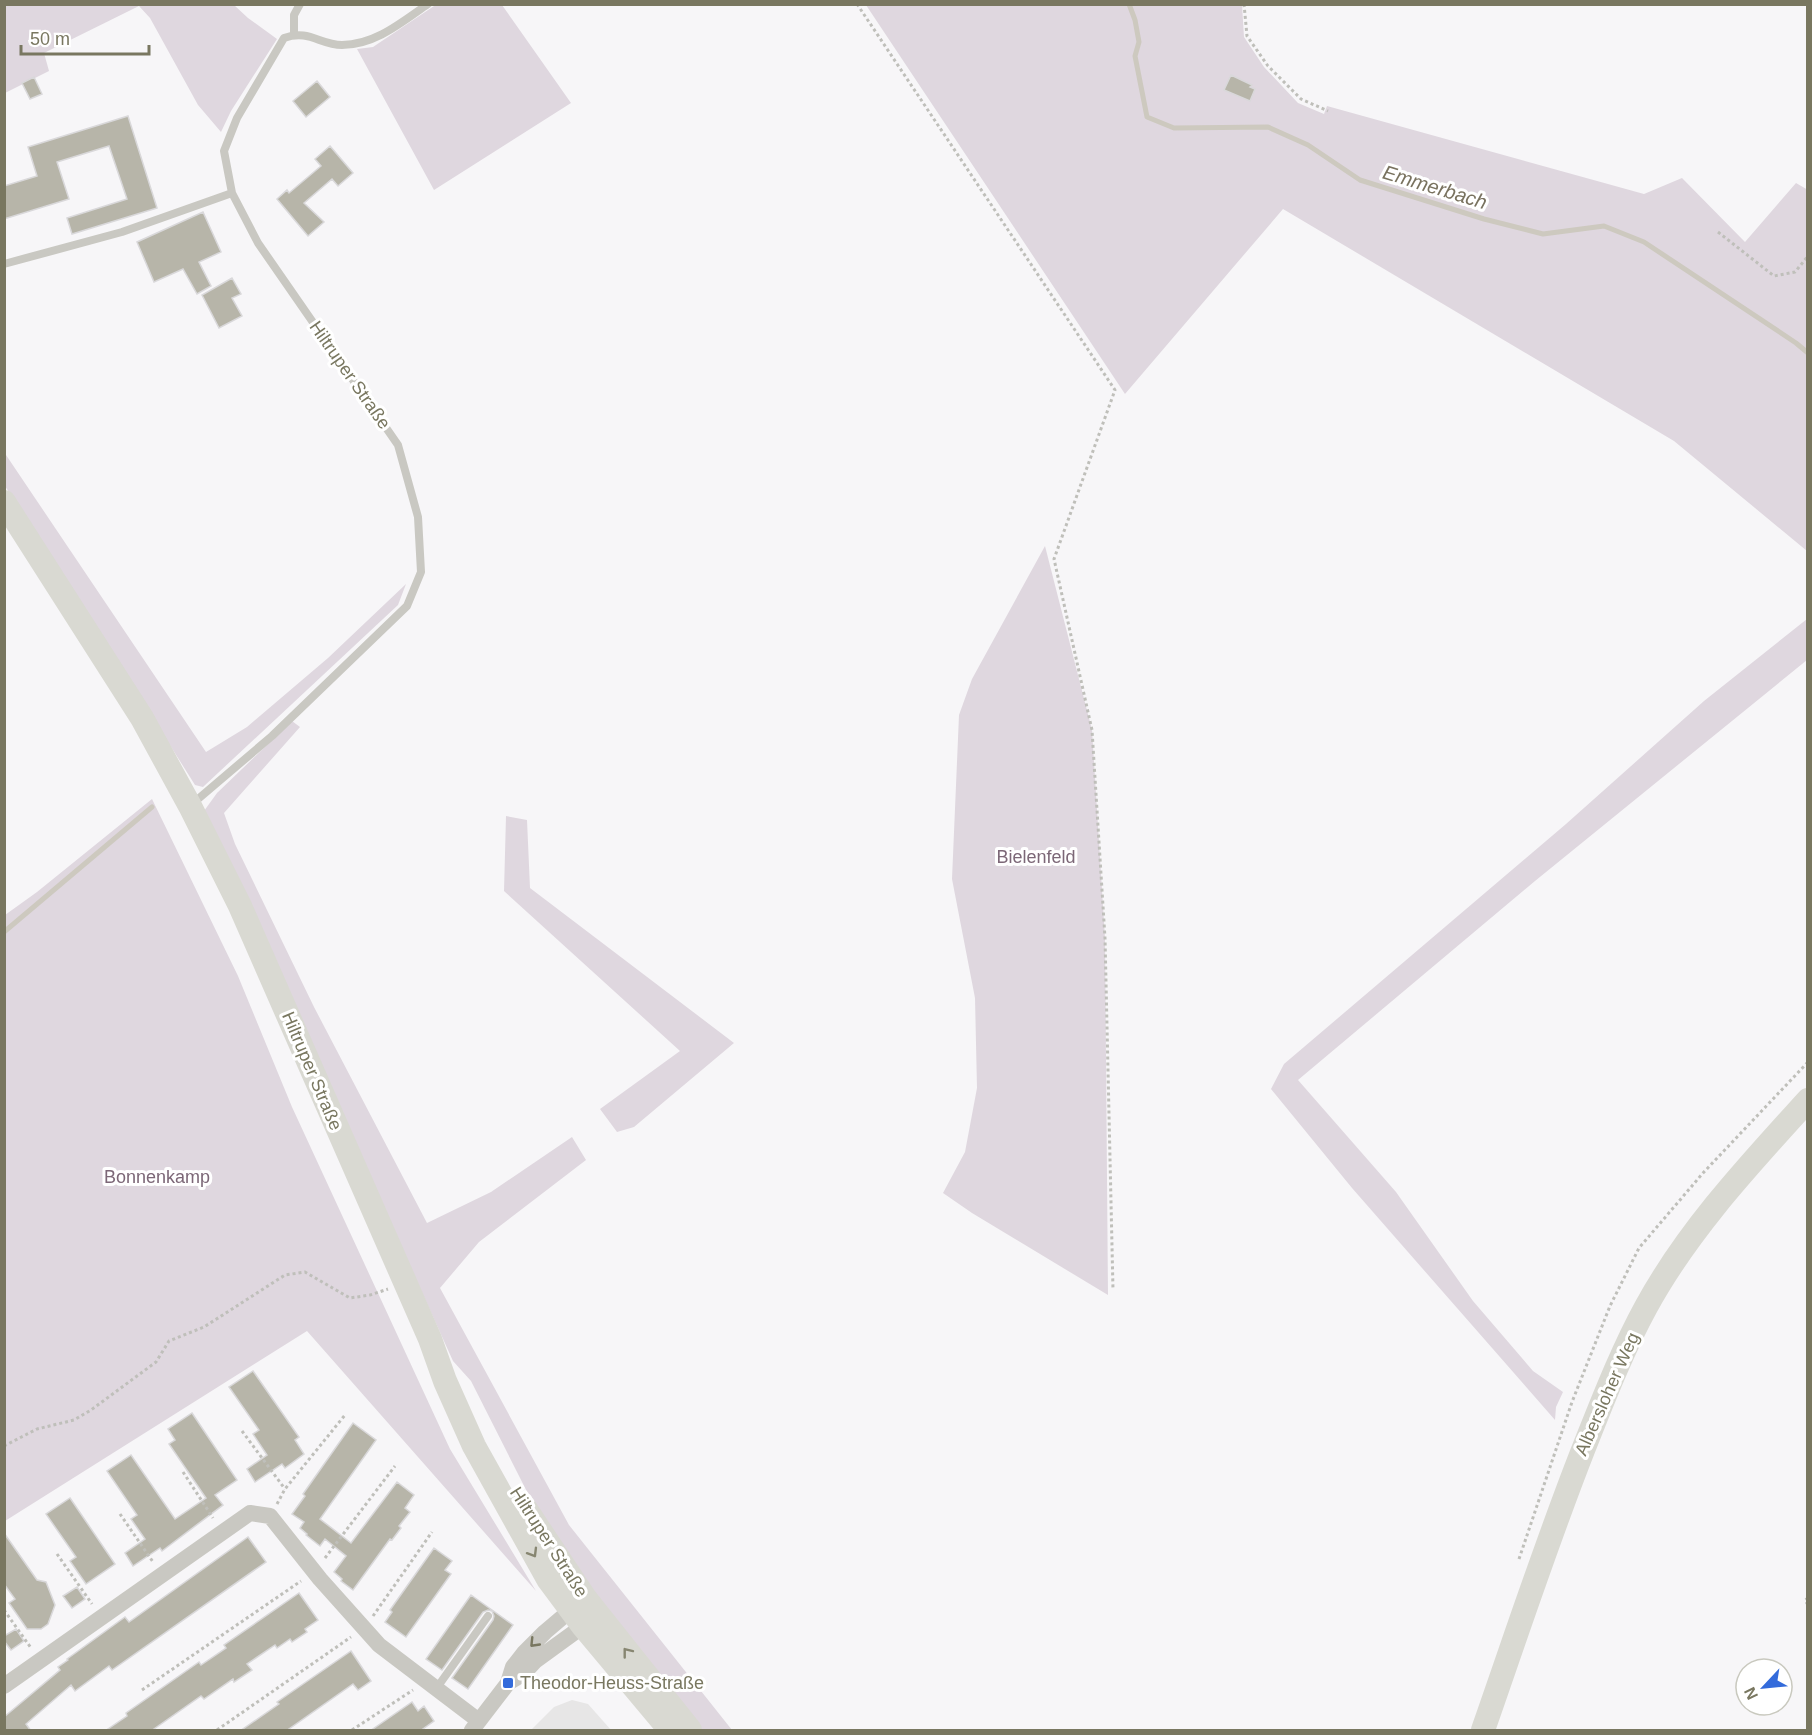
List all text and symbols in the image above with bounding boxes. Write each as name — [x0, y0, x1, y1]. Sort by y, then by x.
scale bar — [21, 18, 148, 56]
text: 50 m — [30, 29, 70, 49]
water label: Emmerbach — [1380, 161, 1490, 213]
street label: Hiltruper Straße — [305, 317, 395, 433]
park label: Bielenfeld — [996, 847, 1076, 867]
street label: Hiltruper Straße — [278, 1009, 346, 1133]
park label: Bonnenkamp — [104, 1167, 210, 1187]
street label: Albersloher Weg — [1571, 1329, 1643, 1459]
street label: Hiltruper Straße — [506, 1483, 592, 1601]
one-way arrow — [525, 1547, 537, 1557]
one-way arrow — [530, 1636, 541, 1646]
one-way arrow — [624, 1647, 635, 1658]
north arrow — [1734, 1657, 1794, 1717]
place label: Theodor-Heuss-Straße — [520, 1673, 704, 1693]
marker: Theodor-Heuss-Straße — [501, 1676, 515, 1690]
text: N — [1741, 1684, 1761, 1702]

